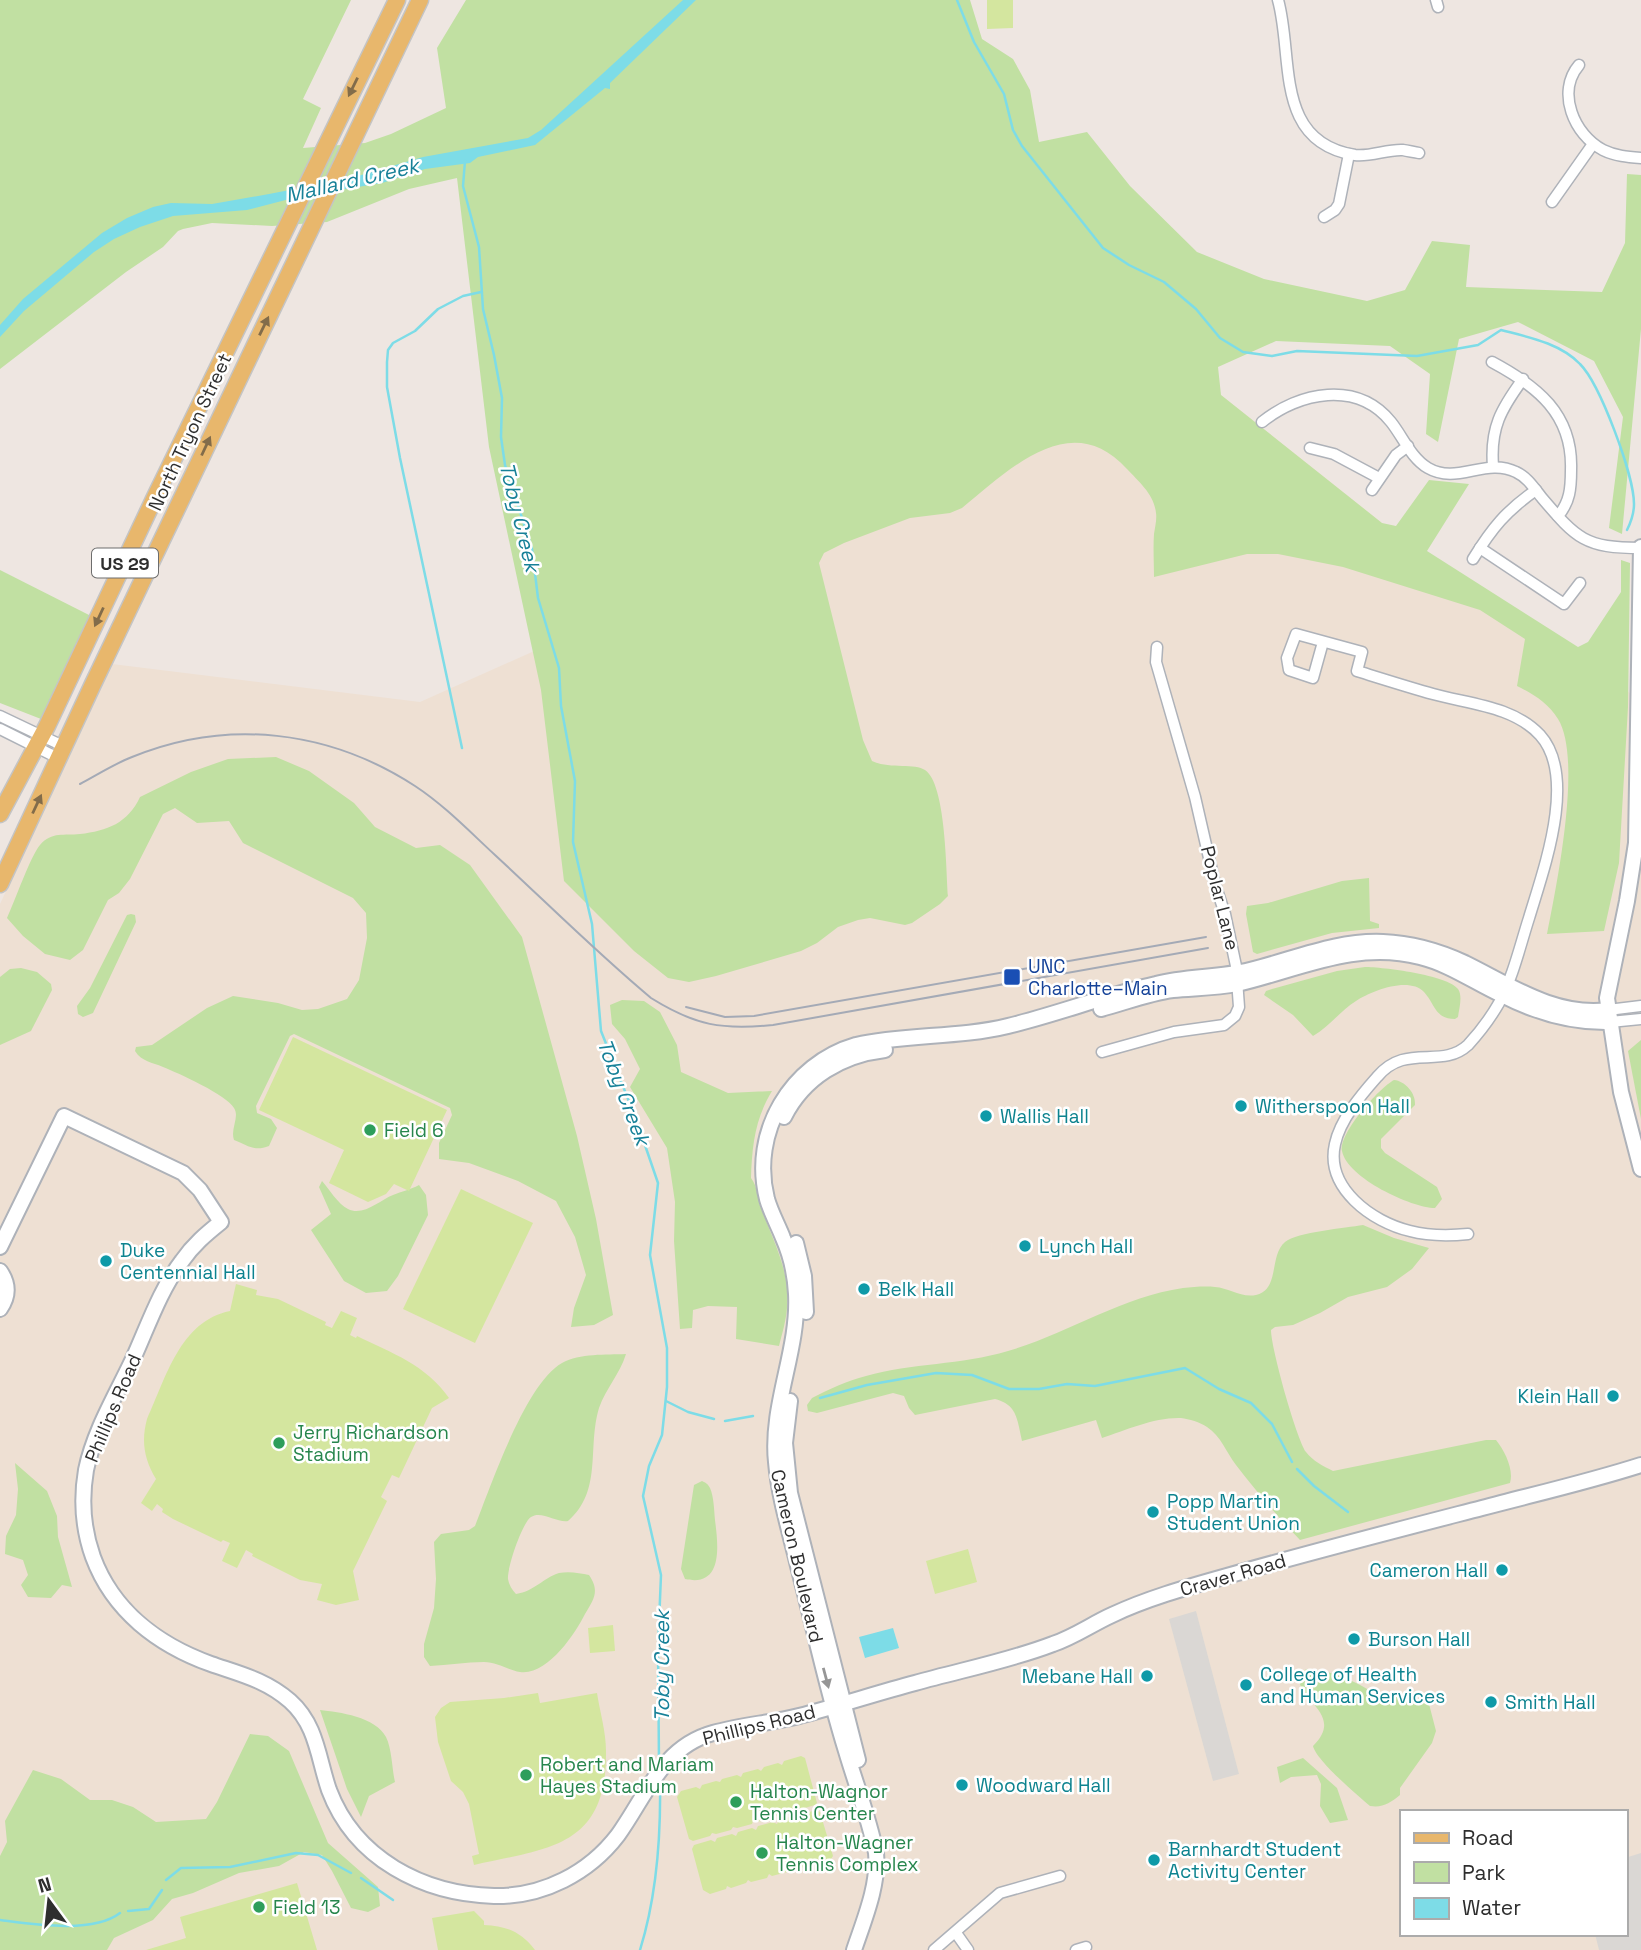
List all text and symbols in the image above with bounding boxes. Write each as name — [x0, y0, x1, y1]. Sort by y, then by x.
one-way arrow — [348, 77, 359, 97]
water label: Mallard Creek — [283, 151, 424, 208]
one-way arrow — [258, 316, 270, 336]
street label: North Tryon Street — [143, 349, 237, 515]
one-way arrow — [201, 436, 212, 456]
water label: Toby Creek — [493, 459, 547, 577]
road number: US 29 — [92, 548, 158, 578]
one-way arrow — [93, 607, 105, 627]
one-way arrow — [32, 793, 43, 814]
street label: Poplar Lane — [1195, 843, 1245, 953]
place label: UNC Charlotte–Main — [1028, 954, 1168, 1001]
marker: UNC Charlotte–Main — [1002, 967, 1022, 987]
water label: Toby Creek — [591, 1035, 658, 1152]
place label: Witherspoon Hall — [1255, 1094, 1410, 1119]
marker: Witherspoon Hall — [1233, 1098, 1249, 1114]
place label: Wallis Hall — [1000, 1104, 1089, 1129]
marker: Wallis Hall — [978, 1108, 994, 1124]
place label: Field 6 — [384, 1118, 444, 1143]
marker: Field 6 — [362, 1122, 378, 1138]
place label: Lynch Hall — [1039, 1234, 1133, 1259]
place label: Duke Centennial Hall — [120, 1238, 256, 1285]
marker: Lynch Hall — [1017, 1238, 1033, 1254]
marker: Duke Centennial Hall — [98, 1253, 114, 1269]
place label: Belk Hall — [878, 1277, 954, 1302]
marker: Belk Hall — [856, 1281, 872, 1297]
street label: Phillips Road — [79, 1350, 147, 1466]
place label: Klein Hall — [1518, 1384, 1599, 1409]
marker: Klein Hall — [1605, 1388, 1621, 1404]
place label: Jerry Richardson Stadium — [293, 1420, 449, 1467]
marker: Jerry Richardson Stadium — [271, 1435, 287, 1451]
street label: Cameron Boulevard — [765, 1467, 829, 1645]
place label: Popp Martin Student Union — [1167, 1489, 1300, 1536]
marker: Popp Martin Student Union — [1145, 1504, 1161, 1520]
street label: Craver Road — [1177, 1548, 1289, 1602]
place label: Cameron Hall — [1369, 1558, 1488, 1583]
marker: Cameron Hall — [1494, 1562, 1510, 1578]
water label: Toby Creek — [648, 1607, 675, 1722]
place label: Burson Hall — [1368, 1627, 1470, 1652]
marker: Burson Hall — [1346, 1631, 1362, 1647]
place label: College of Health and Human Services — [1260, 1662, 1445, 1709]
place label: Mebane Hall — [1022, 1664, 1133, 1689]
one-way arrow — [821, 1668, 831, 1689]
marker: Mebane Hall — [1139, 1668, 1155, 1684]
marker: College of Health and Human Services — [1238, 1677, 1254, 1693]
place label: Smith Hall — [1505, 1690, 1596, 1715]
marker: Smith Hall — [1483, 1694, 1499, 1710]
street label: Phillips Road — [700, 1699, 818, 1751]
place label: Robert and Mariam Hayes Stadium — [540, 1752, 714, 1799]
marker: Robert and Mariam Hayes Stadium — [518, 1767, 534, 1783]
place label: Woodward Hall — [976, 1773, 1111, 1798]
marker: Woodward Hall — [954, 1777, 970, 1793]
place label: Halton-Wagnor Tennis Center — [750, 1779, 888, 1826]
marker: Halton-Wagnor Tennis Center — [728, 1794, 744, 1810]
legend — [1400, 1810, 1627, 1936]
text: Road — [1462, 1824, 1514, 1851]
place label: Halton-Wagner Tennis Complex — [776, 1830, 918, 1877]
place label: Barnhardt Student Activity Center — [1168, 1837, 1341, 1884]
marker: Halton-Wagner Tennis Complex — [754, 1845, 770, 1861]
marker: Barnhardt Student Activity Center — [1146, 1852, 1162, 1868]
text: Park — [1462, 1859, 1506, 1886]
north arrow — [14, 1866, 84, 1936]
text: N — [35, 1871, 54, 1899]
text: Water — [1462, 1894, 1521, 1921]
place label: Field 13 — [273, 1895, 340, 1920]
marker: Field 13 — [251, 1899, 267, 1915]

